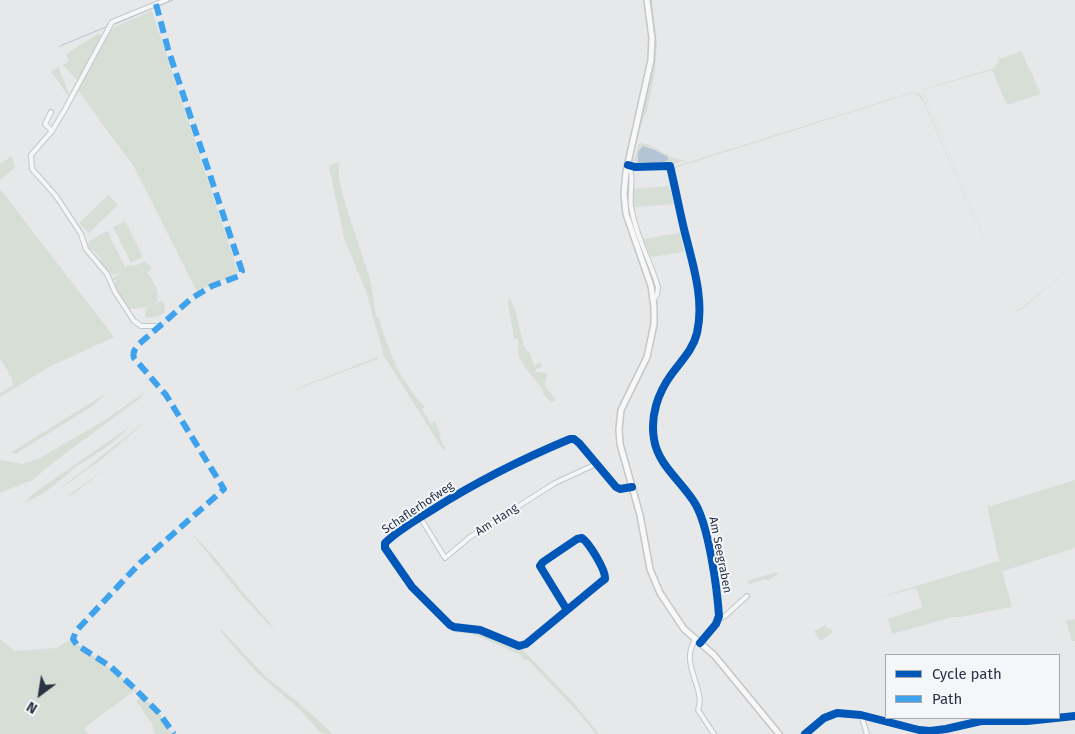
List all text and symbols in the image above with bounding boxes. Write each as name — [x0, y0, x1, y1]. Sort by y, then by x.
street label: Schaflerhofweg — [379, 479, 457, 537]
street label: Am Hang — [473, 501, 521, 539]
street label: Am Seegraben — [706, 516, 734, 594]
legend — [885, 654, 1060, 719]
text: Cycle path — [932, 665, 1002, 683]
north arrow — [15, 669, 65, 719]
text: Path — [932, 690, 962, 708]
text: N — [24, 698, 40, 717]

